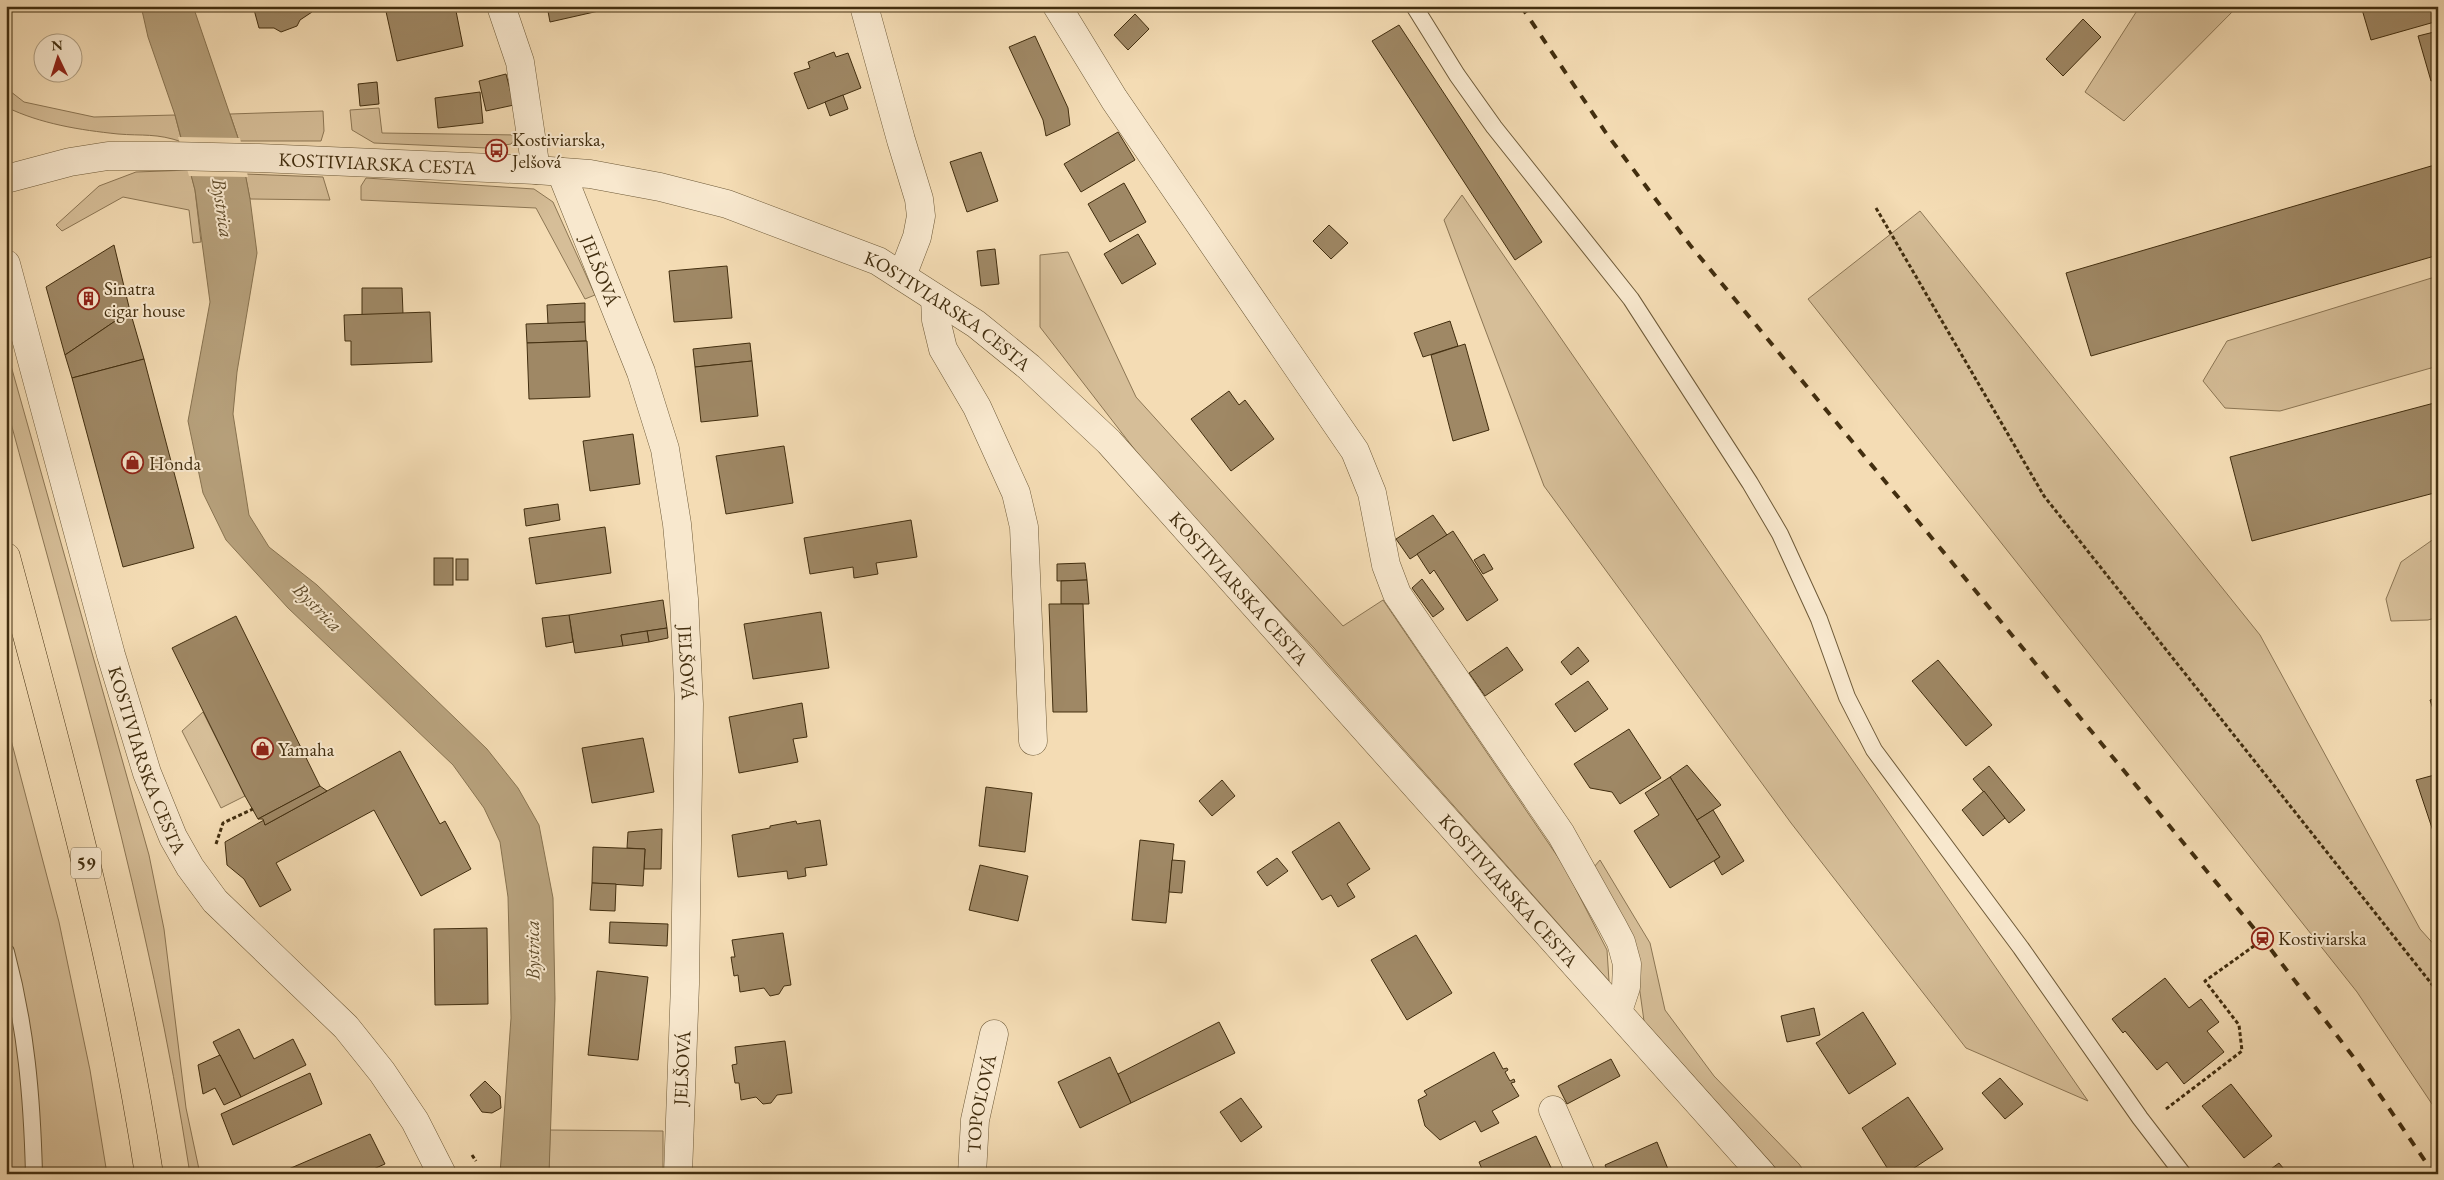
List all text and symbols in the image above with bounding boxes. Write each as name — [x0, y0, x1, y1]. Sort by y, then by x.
north arrow — [32, 32, 82, 82]
text: N — [51, 36, 64, 54]
place label: Kostiviarska, Jelšová — [510, 127, 605, 174]
bus stop icon: Kostiviarska, Jelšová — [484, 138, 508, 162]
street label: KOSTIVIARSKA CESTA — [278, 146, 477, 180]
water label: Bystrica — [206, 175, 240, 240]
street label: JELŠOVÁ — [574, 229, 626, 310]
street label: KOSTIVIARSKA CESTA — [861, 244, 1037, 377]
place label: Sinatra cigar house — [104, 276, 185, 323]
building icon: Sinatra cigar house — [76, 287, 100, 311]
shop icon: Honda — [121, 451, 145, 475]
place label: Honda — [149, 451, 201, 476]
street label: KOSTIVIARSKA CESTA — [1164, 506, 1315, 671]
water label: Bystrica — [287, 576, 348, 637]
street label: JELŠOVÁ — [673, 623, 701, 701]
street label: KOSTIVIARSKA CESTA — [103, 663, 193, 859]
shop icon: Yamaha — [250, 737, 274, 761]
place label: Yamaha — [278, 737, 335, 762]
street label: KOSTIVIARSKA CESTA — [1434, 808, 1585, 973]
road number: 59 — [71, 848, 101, 878]
water label: Bystrica — [518, 920, 546, 981]
station icon: Kostiviarska — [2250, 926, 2274, 950]
place label: Kostiviarska — [2278, 926, 2367, 951]
street label: JELŠOVÁ — [667, 1029, 696, 1108]
street label: TOPOĽOVÁ — [961, 1051, 1002, 1154]

